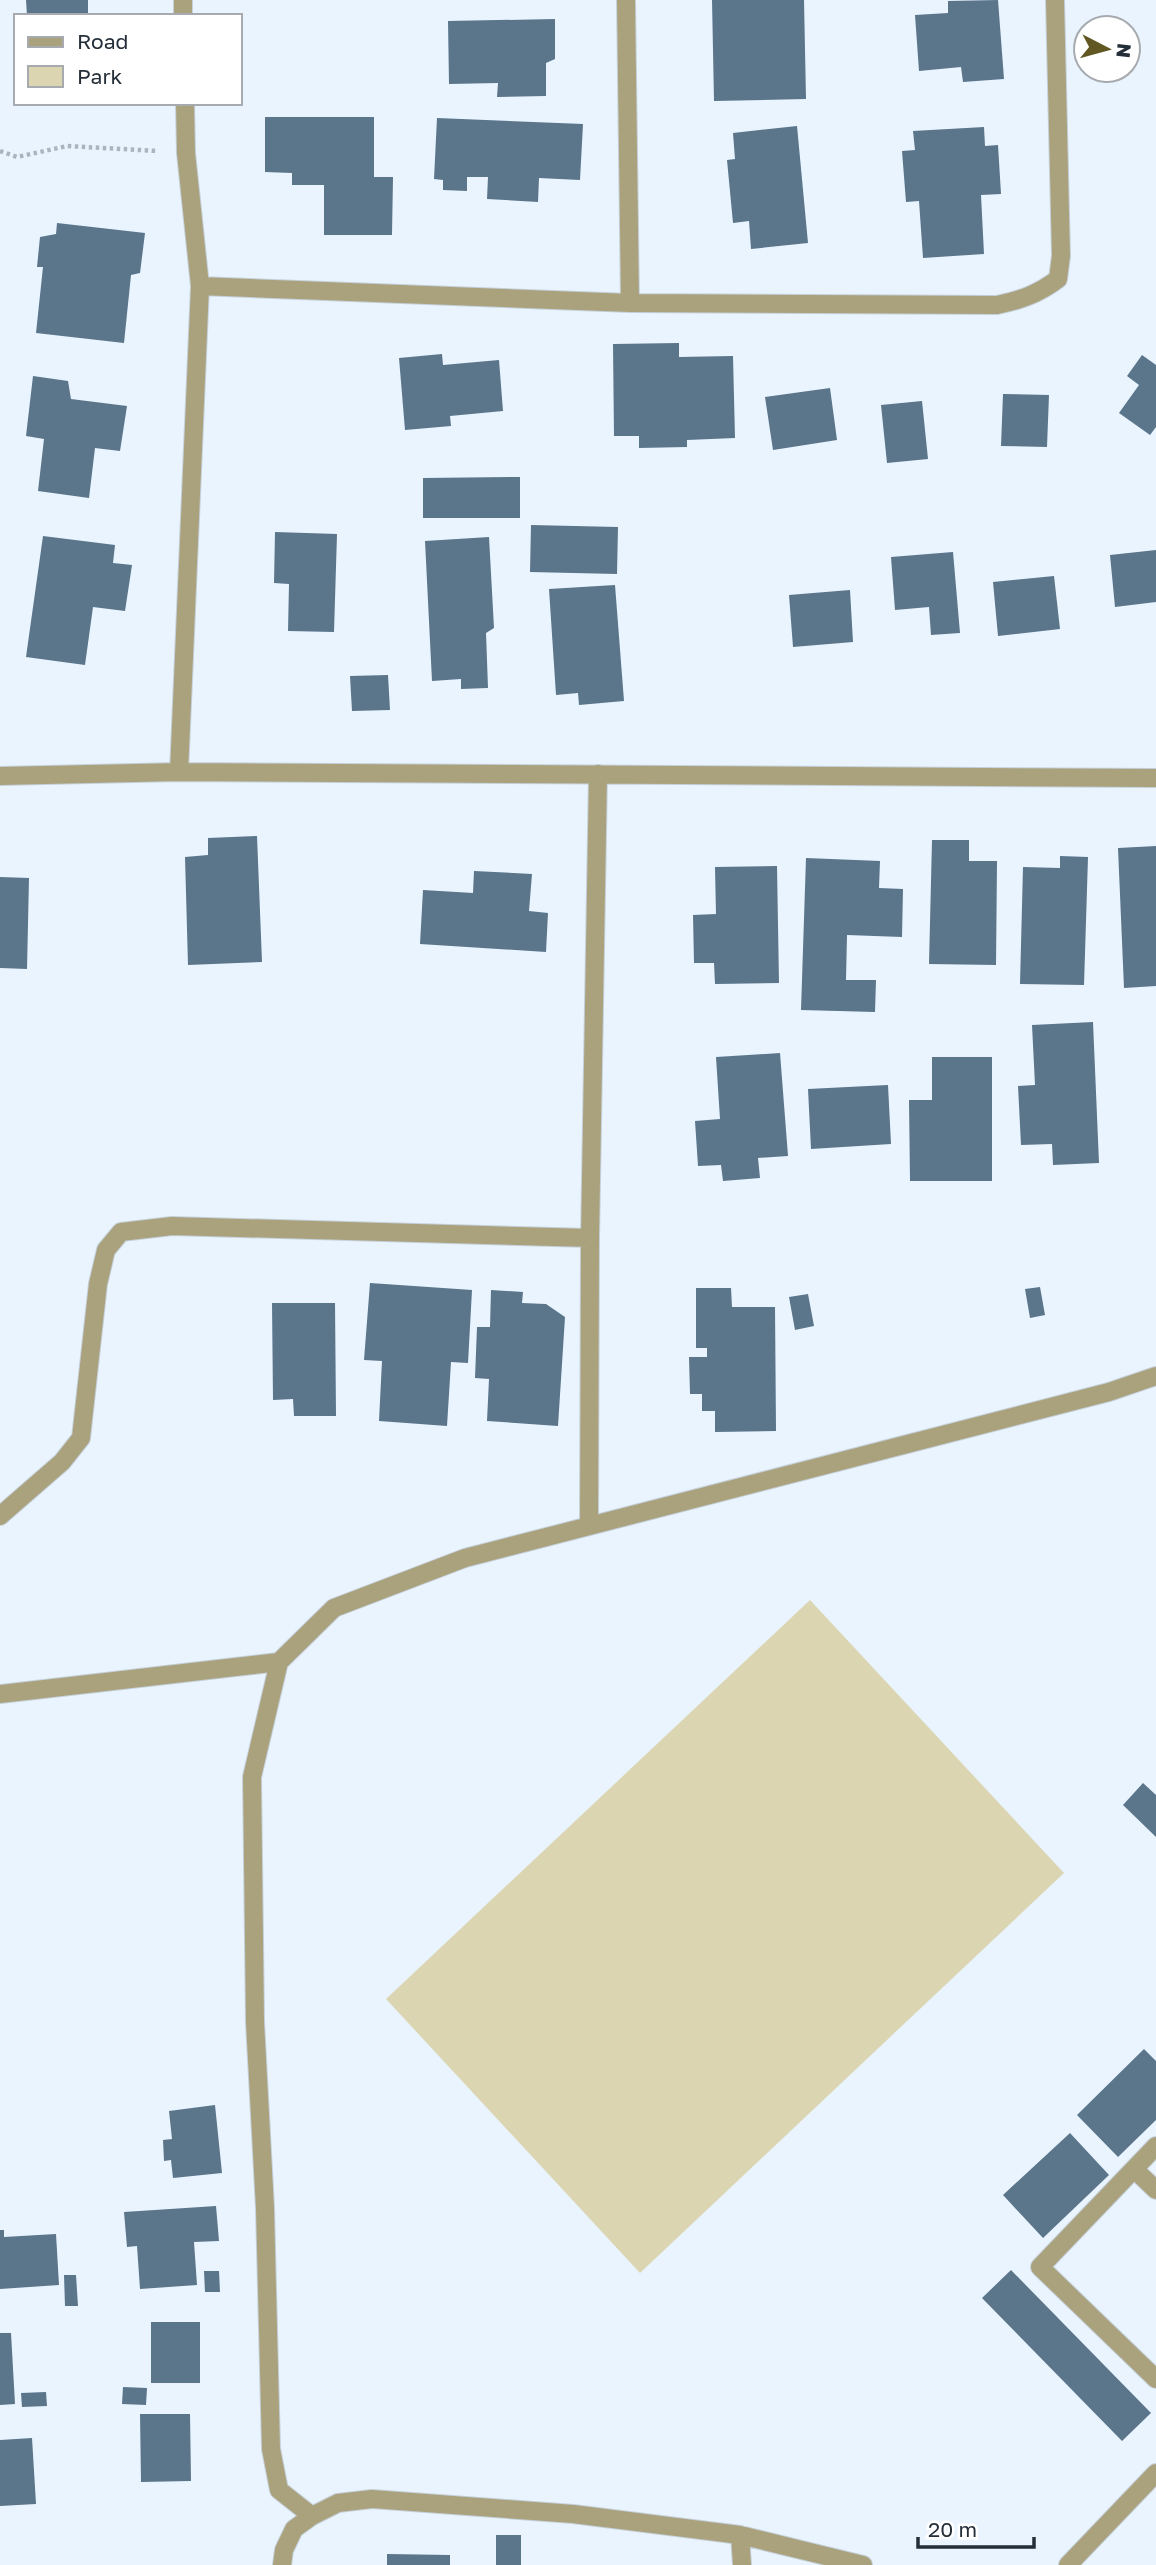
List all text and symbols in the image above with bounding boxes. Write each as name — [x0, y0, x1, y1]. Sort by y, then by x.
legend — [14, 14, 242, 105]
north arrow — [1072, 14, 1142, 84]
text: Road — [77, 28, 128, 54]
text: N — [1112, 42, 1137, 59]
text: Park — [77, 63, 123, 89]
scale bar — [918, 2506, 1034, 2550]
text: 20 m — [928, 2516, 977, 2542]

